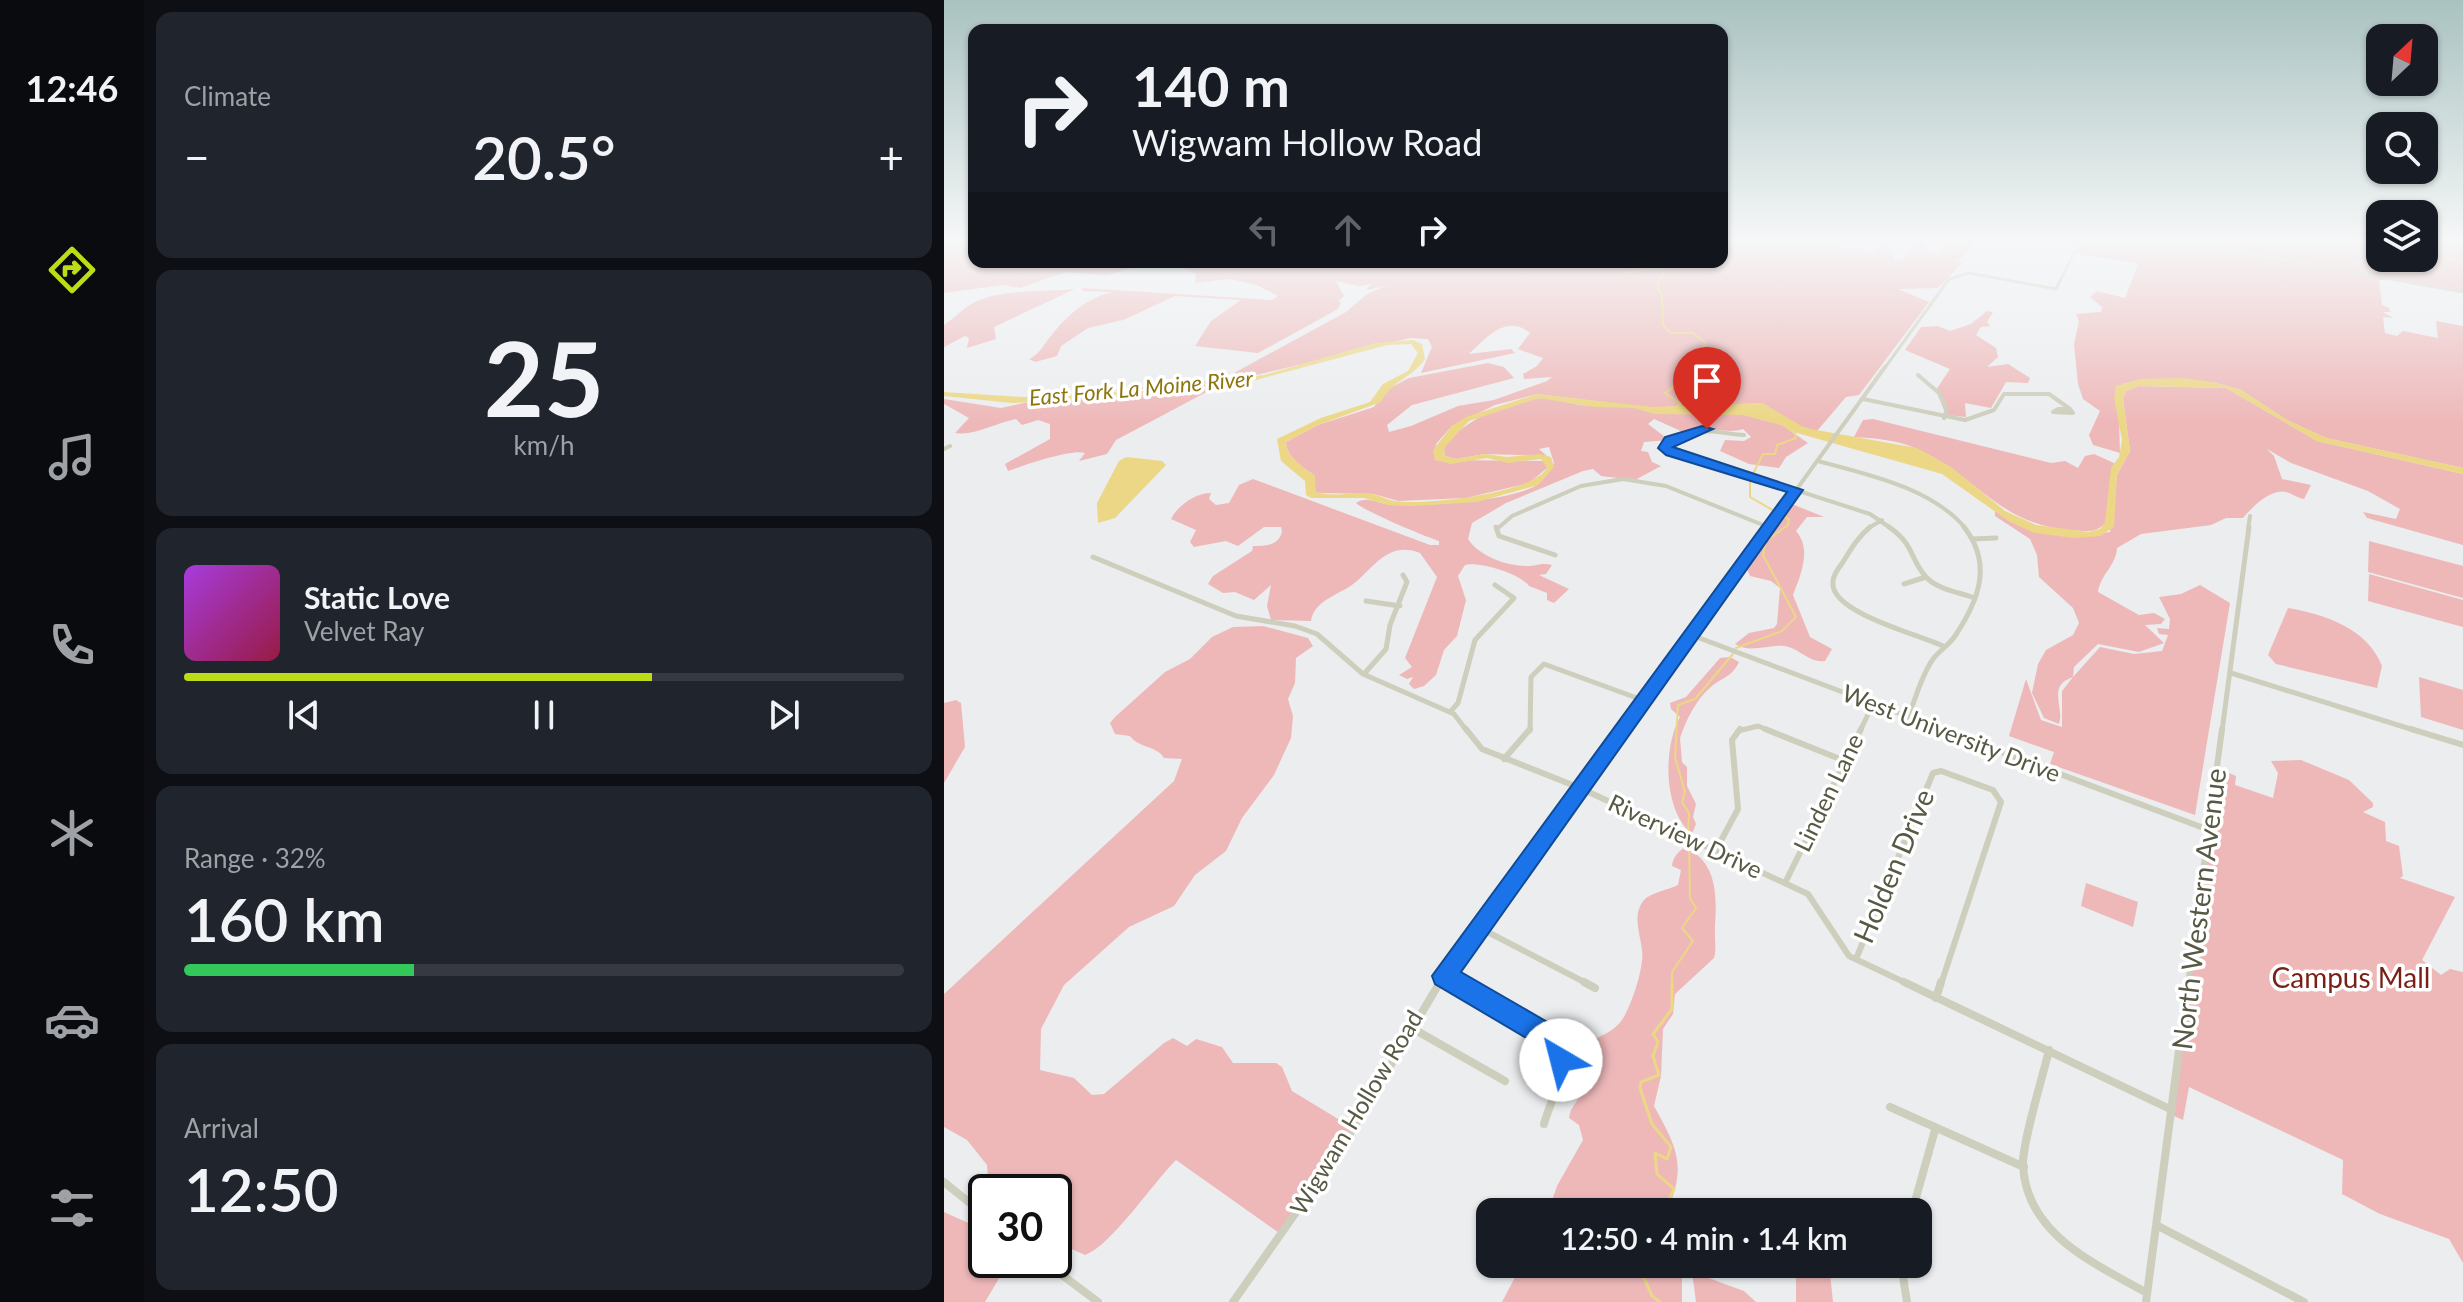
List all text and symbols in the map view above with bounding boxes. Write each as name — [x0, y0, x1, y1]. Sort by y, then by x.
north arrow — [2366, 24, 2438, 96]
map controls — [2366, 24, 2438, 272]
text: 140 m — [1132, 52, 1290, 119]
icon: right — [1000, 56, 1104, 160]
text: 12:46 — [26, 66, 118, 110]
text: Climate — [184, 80, 271, 112]
button: search — [2366, 112, 2438, 184]
text: Wigwam Hollow Road — [1132, 120, 1482, 164]
text: 20.5° — [472, 121, 616, 193]
text: − — [184, 131, 210, 183]
text: + — [878, 131, 904, 183]
button: layers — [2366, 200, 2438, 272]
icon: left — [1242, 208, 1286, 252]
icon: ahead — [1326, 208, 1370, 252]
icon: right — [1410, 208, 1454, 252]
icon: directions — [44, 242, 100, 298]
text: 25 — [484, 314, 604, 439]
pin — [1673, 347, 1741, 429]
icon: arrive — [1685, 359, 1729, 403]
water label: East Fork La Moine River — [1028, 364, 1254, 411]
icon: music — [44, 429, 100, 485]
text: km/h — [514, 429, 574, 461]
text: Static Love — [304, 579, 450, 615]
text: Velvet Ray — [304, 615, 424, 647]
icon: phone — [44, 617, 100, 673]
street label: West University Drive — [1838, 678, 2065, 788]
icon: previous — [282, 693, 326, 737]
icon: pause — [522, 693, 566, 737]
icon: next — [762, 693, 806, 737]
street label: Linden Lane — [1787, 729, 1869, 856]
street label: North Western Avenue — [2164, 766, 2232, 1052]
street label: Holden Drive — [1846, 784, 1941, 947]
street label: Riverview Drive — [1604, 787, 1767, 884]
icon: climate — [44, 805, 100, 861]
text: Range · 32% — [184, 842, 326, 874]
text: 160 km — [184, 883, 385, 955]
park label: Campus Mall — [2272, 960, 2430, 994]
icon: car — [44, 992, 100, 1048]
street label: Wigwam Hollow Road — [1283, 1005, 1428, 1220]
position arrow — [1519, 1018, 1603, 1102]
text: Arrival — [184, 1112, 259, 1144]
text: 12:50 — [184, 1153, 338, 1225]
speed limit sign: 30 — [968, 1174, 1072, 1278]
icon: filters — [44, 1180, 100, 1236]
text: 12:50 · 4 min · 1.4 km — [1560, 1220, 1848, 1256]

